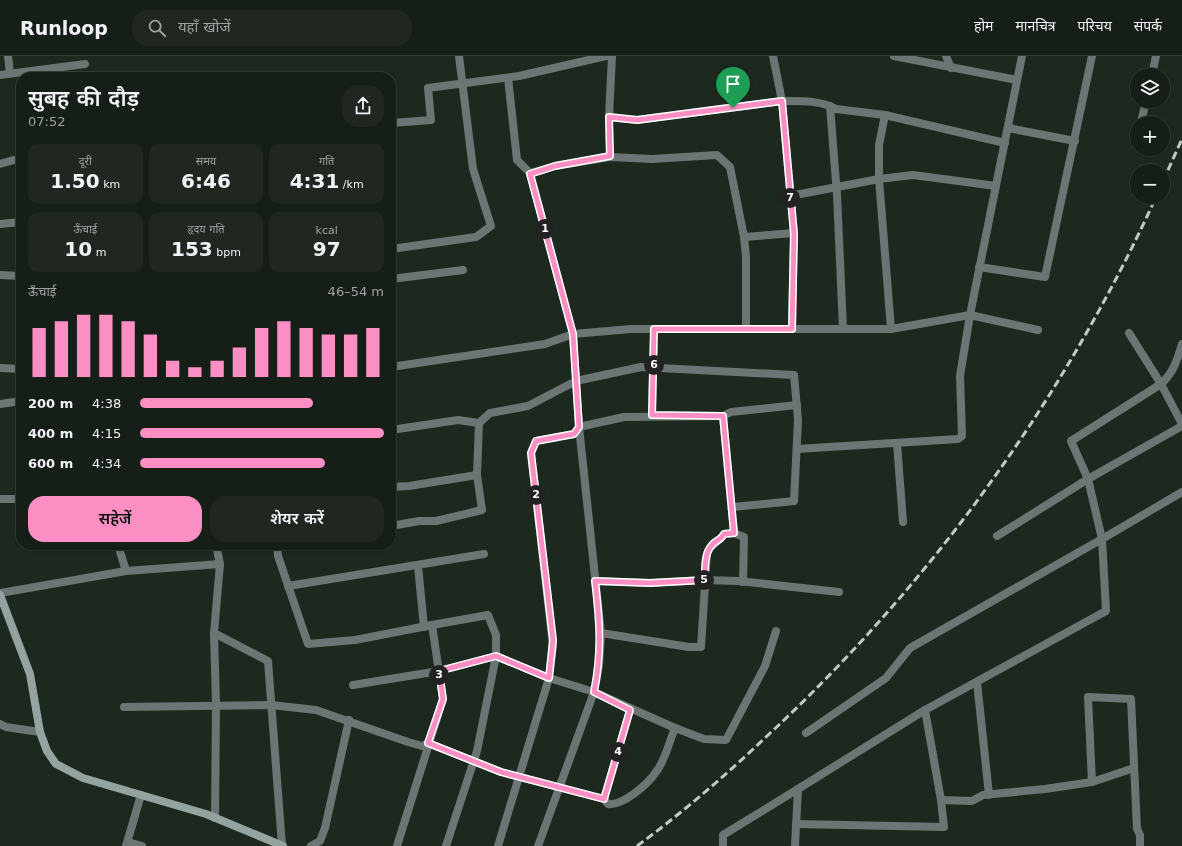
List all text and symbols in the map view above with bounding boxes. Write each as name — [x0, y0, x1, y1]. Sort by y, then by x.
search box — [132, 10, 412, 46]
text: Runloop — [20, 17, 108, 39]
icon: search — [146, 17, 168, 39]
text: यहाँ खोजें — [178, 18, 231, 36]
text: होम — [974, 18, 993, 34]
text: मानचित्र — [1015, 18, 1056, 34]
text: परिचय — [1078, 18, 1112, 34]
text: संपर्क — [1134, 18, 1162, 34]
pin — [716, 67, 750, 108]
map controls — [1130, 68, 1170, 204]
button: layers — [1130, 68, 1170, 108]
icon: arrive — [722, 73, 744, 95]
button: share — [342, 85, 384, 127]
text: सुबह की दौड़ — [28, 86, 139, 111]
text: 07:52 — [28, 114, 65, 129]
button: + — [1130, 116, 1170, 156]
text: दूरी — [79, 155, 92, 168]
text: समय — [196, 155, 216, 168]
text: गति — [319, 155, 334, 168]
button: − — [1130, 164, 1170, 204]
text: 1.50 — [50, 169, 100, 193]
text: 6:46 — [181, 169, 231, 193]
text: 4:31 — [290, 169, 339, 193]
text: km — [100, 178, 120, 191]
text: /km — [339, 178, 364, 191]
pin: 7 — [780, 188, 800, 208]
text: 7 — [786, 191, 794, 204]
pin: 1 — [535, 219, 555, 239]
text: 1 — [541, 222, 549, 235]
text: ऊँचाई — [73, 223, 97, 236]
text: हृदय गति — [187, 223, 225, 236]
text: kcal — [316, 224, 338, 237]
text: 10 — [64, 237, 92, 261]
text: 153 — [171, 237, 213, 261]
text: 97 — [313, 237, 341, 261]
text: m — [92, 246, 106, 259]
text: bpm — [213, 246, 241, 259]
text: ऊँचाई — [28, 284, 56, 299]
text: 46–54 m — [328, 284, 384, 299]
pin: 6 — [644, 355, 664, 375]
text: 6 — [650, 358, 658, 371]
text: 200 m — [28, 396, 73, 411]
text: 4:38 — [92, 396, 121, 411]
text: 400 m — [28, 426, 73, 441]
text: 4:15 — [92, 426, 121, 441]
text: 600 m — [28, 456, 73, 471]
text: 4:34 — [92, 456, 121, 471]
pin: 2 — [526, 485, 546, 505]
text: 2 — [532, 488, 540, 501]
button: सहेजें — [28, 496, 202, 542]
button: शेयर करें — [210, 496, 384, 542]
pin: 5 — [694, 570, 714, 590]
text: 5 — [700, 573, 708, 586]
pin: 3 — [429, 665, 449, 685]
text: 3 — [435, 668, 443, 681]
pin: 4 — [608, 742, 628, 762]
text: 4 — [614, 745, 622, 758]

